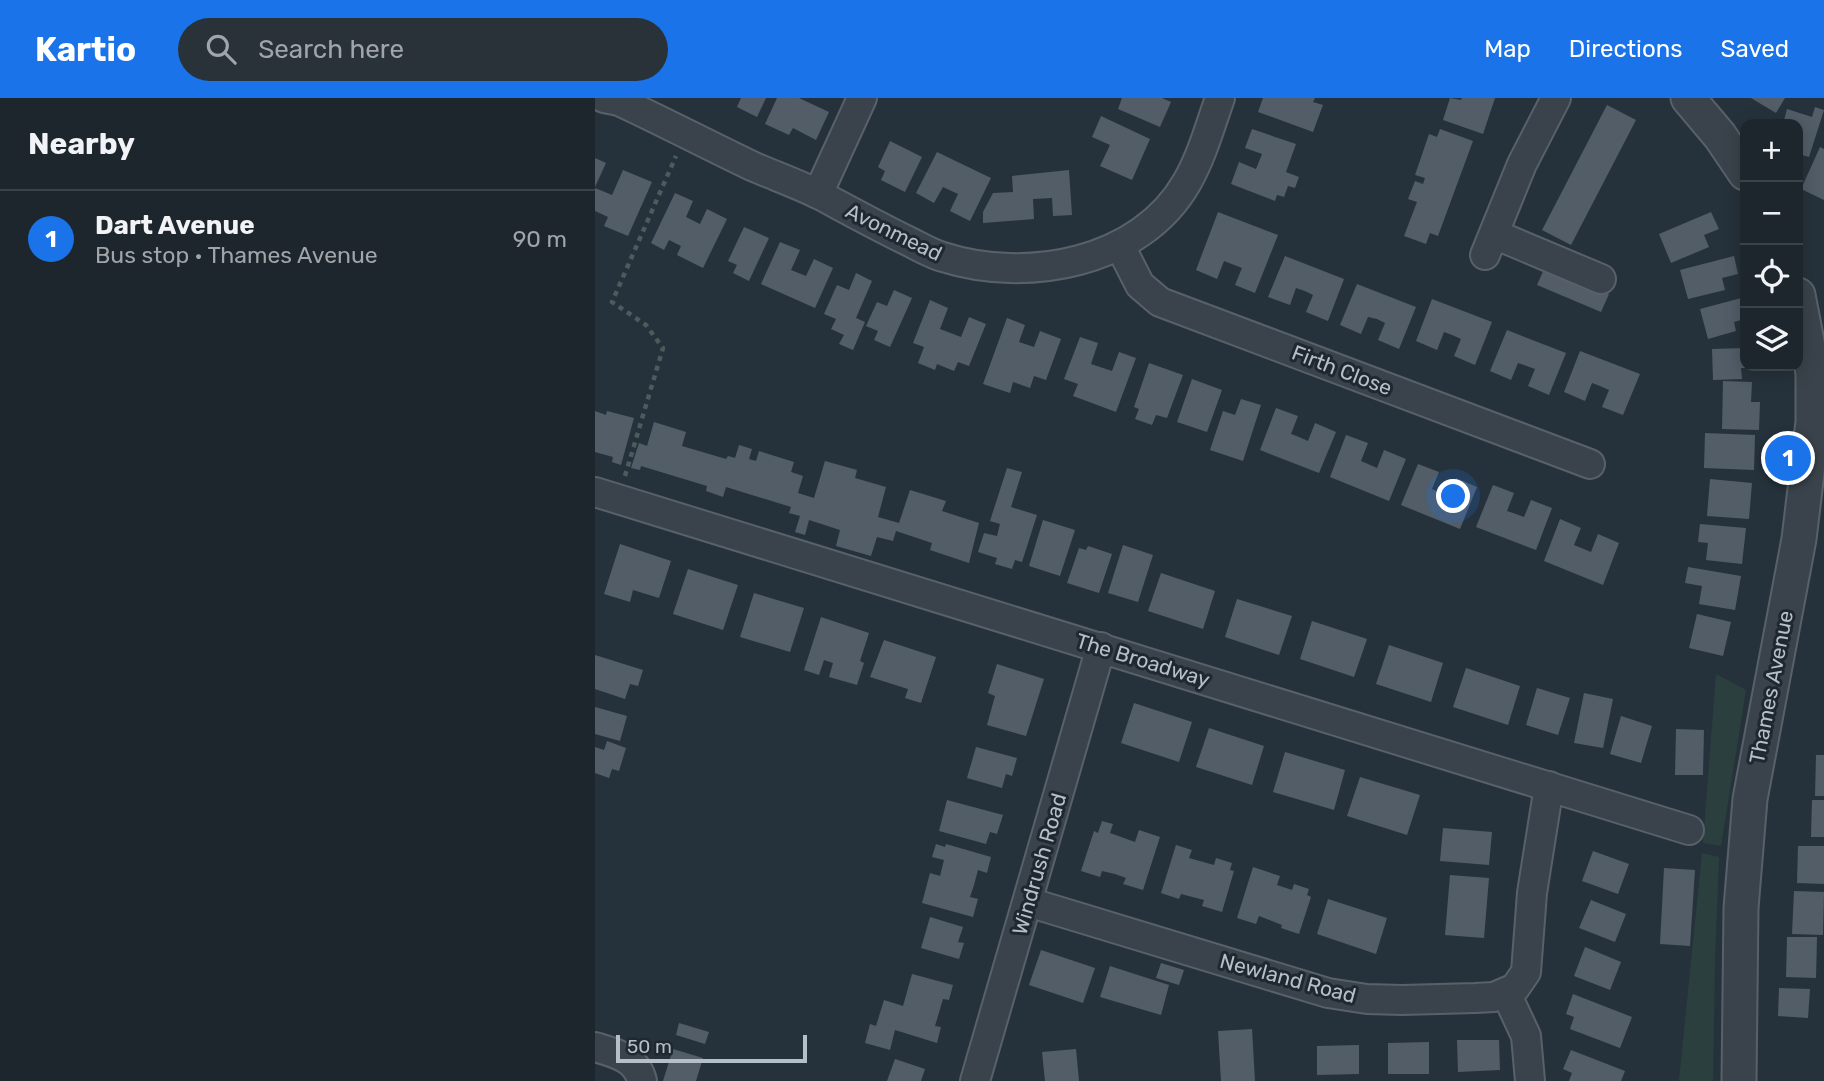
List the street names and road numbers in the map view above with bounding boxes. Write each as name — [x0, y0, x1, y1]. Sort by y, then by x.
street label: Avonmead — [842, 198, 946, 266]
street label: Firth Close — [1288, 339, 1396, 401]
street label: Thames Avenue — [1744, 608, 1798, 766]
street label: The Broadway — [1073, 628, 1213, 692]
street label: Windrush Road — [1007, 790, 1071, 938]
street label: Newland Road — [1217, 948, 1359, 1008]

